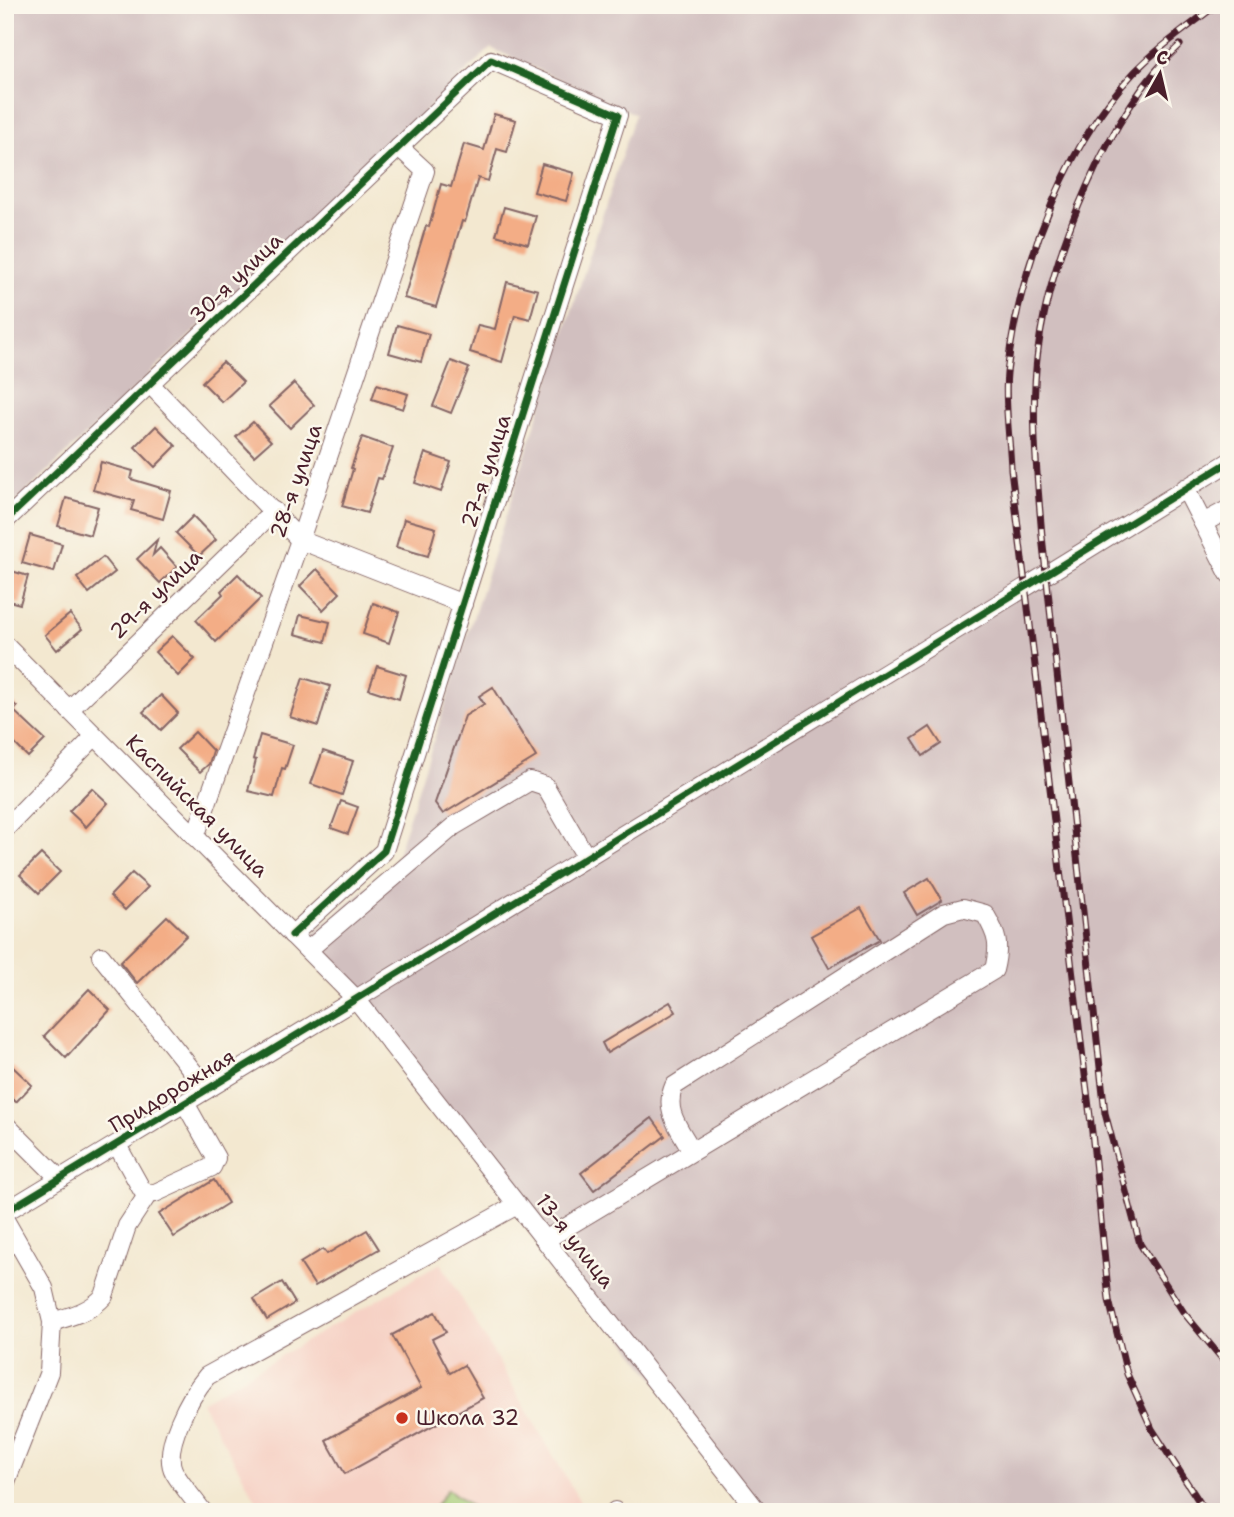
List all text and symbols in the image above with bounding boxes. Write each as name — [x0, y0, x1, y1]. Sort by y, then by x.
north arrow — [1126, 38, 1196, 108]
text: С — [1155, 44, 1170, 71]
street label: 30-я улица — [183, 226, 289, 330]
street label: 27-я улица — [454, 411, 518, 531]
street label: 28-я улица — [263, 420, 329, 542]
street label: 29-я улица — [104, 543, 208, 645]
street label: Каспийская улица — [119, 728, 275, 884]
street label: Придорожная — [104, 1042, 240, 1140]
street label: 13-я улица — [529, 1188, 621, 1294]
place label: Школа 32 — [416, 1404, 519, 1432]
marker: Школа 32 — [394, 1410, 410, 1426]

